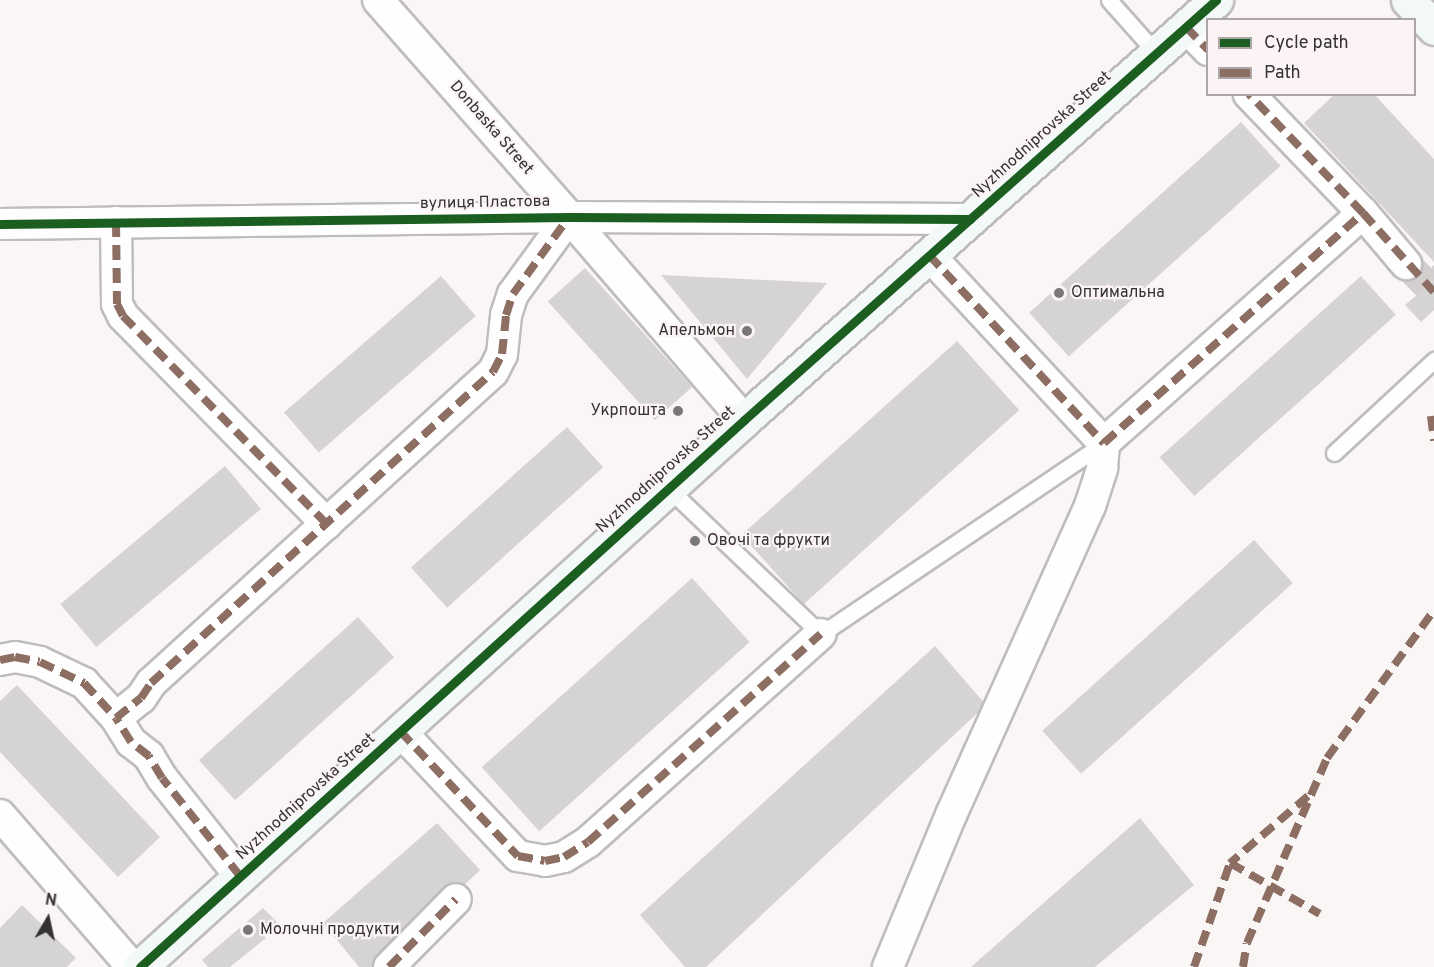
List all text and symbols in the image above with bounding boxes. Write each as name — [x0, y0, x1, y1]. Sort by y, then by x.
legend — [1206, 18, 1416, 96]
text: Cycle path — [1264, 32, 1349, 55]
text: Path — [1264, 62, 1301, 85]
street label: Nyzhnodniprovska Street — [968, 67, 1116, 203]
street label: Donbaska Street — [445, 77, 537, 179]
street label: вулиця Пластова — [420, 192, 550, 214]
place label: Оптимальна — [1071, 283, 1165, 303]
marker: Оптимальна — [1052, 286, 1066, 300]
place label: Апельмон — [658, 321, 735, 341]
marker: Апельмон — [740, 324, 754, 338]
place label: Укрпошта — [590, 401, 666, 421]
street label: Nyzhnodniprovska Street — [592, 402, 740, 538]
marker: Укрпошта — [671, 404, 685, 418]
place label: Овочі та фрукти — [707, 531, 830, 551]
marker: Овочі та фрукти — [688, 534, 702, 548]
street label: Nyzhnodniprovska Street — [232, 729, 380, 865]
north arrow — [18, 889, 78, 949]
text: N — [44, 890, 58, 912]
place label: Молочні продукти — [260, 920, 400, 940]
marker: Молочні продукти — [241, 923, 255, 937]

